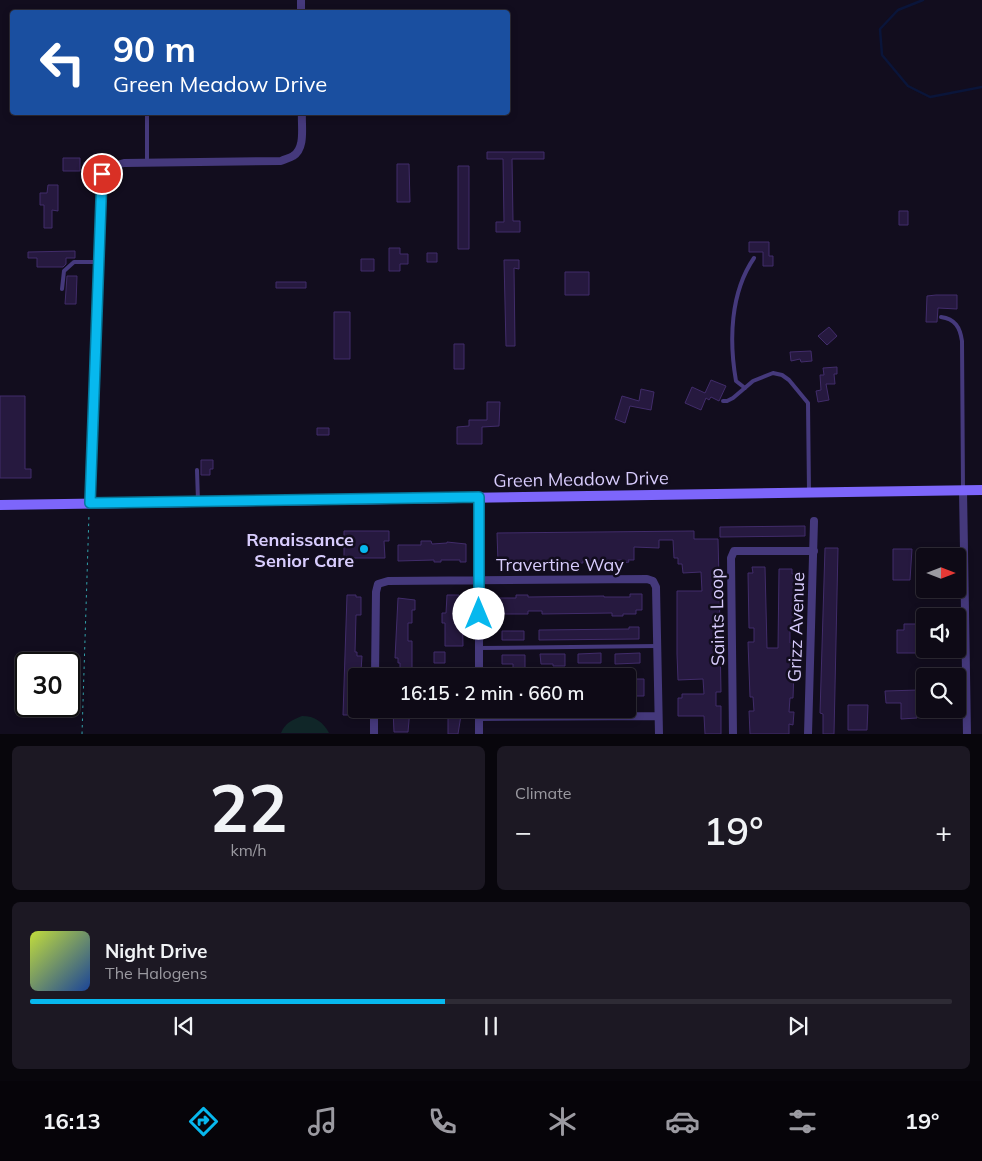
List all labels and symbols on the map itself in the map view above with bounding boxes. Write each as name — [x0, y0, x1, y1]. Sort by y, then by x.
pin — [81, 153, 123, 195]
street label: Green Meadow Drive — [493, 466, 669, 492]
place label: Renaissance Senior Care — [246, 528, 354, 572]
marker: Renaissance Senior Care — [358, 543, 370, 555]
north arrow — [916, 548, 966, 598]
street label: Travertine Way — [496, 553, 624, 576]
street label: Saints Loop — [705, 568, 729, 666]
street label: Grizz Avenue — [783, 572, 809, 682]
position arrow — [452, 587, 504, 639]
speed limit sign: 30 — [15, 652, 80, 717]

